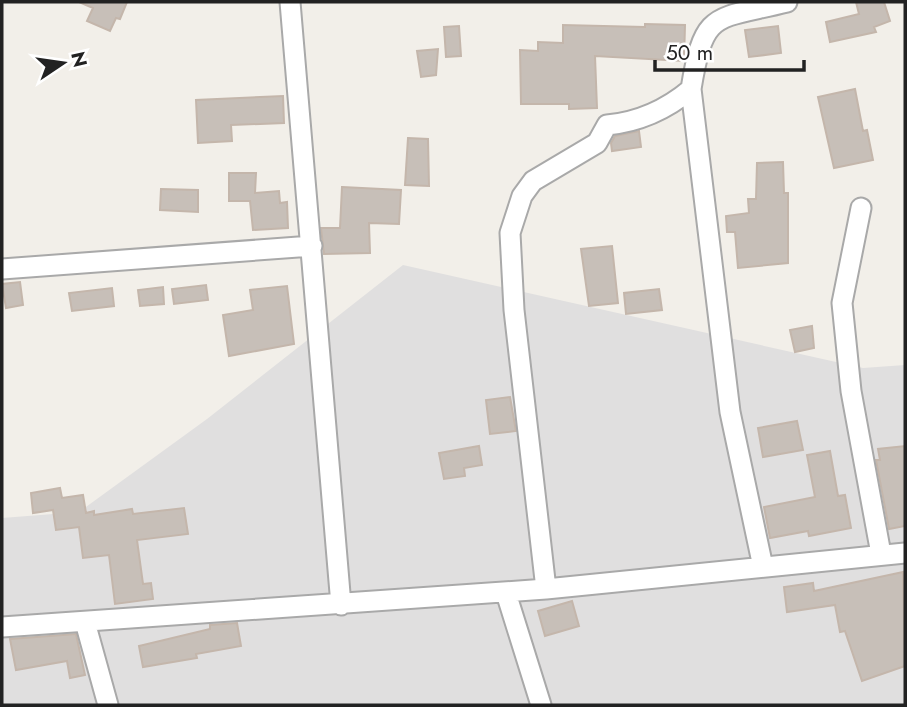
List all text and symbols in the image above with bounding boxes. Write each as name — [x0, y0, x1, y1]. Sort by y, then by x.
north arrow — [28, 28, 98, 98]
scale bar — [655, 28, 804, 72]
text: 50 m — [666, 38, 713, 68]
text: N — [64, 49, 94, 70]

